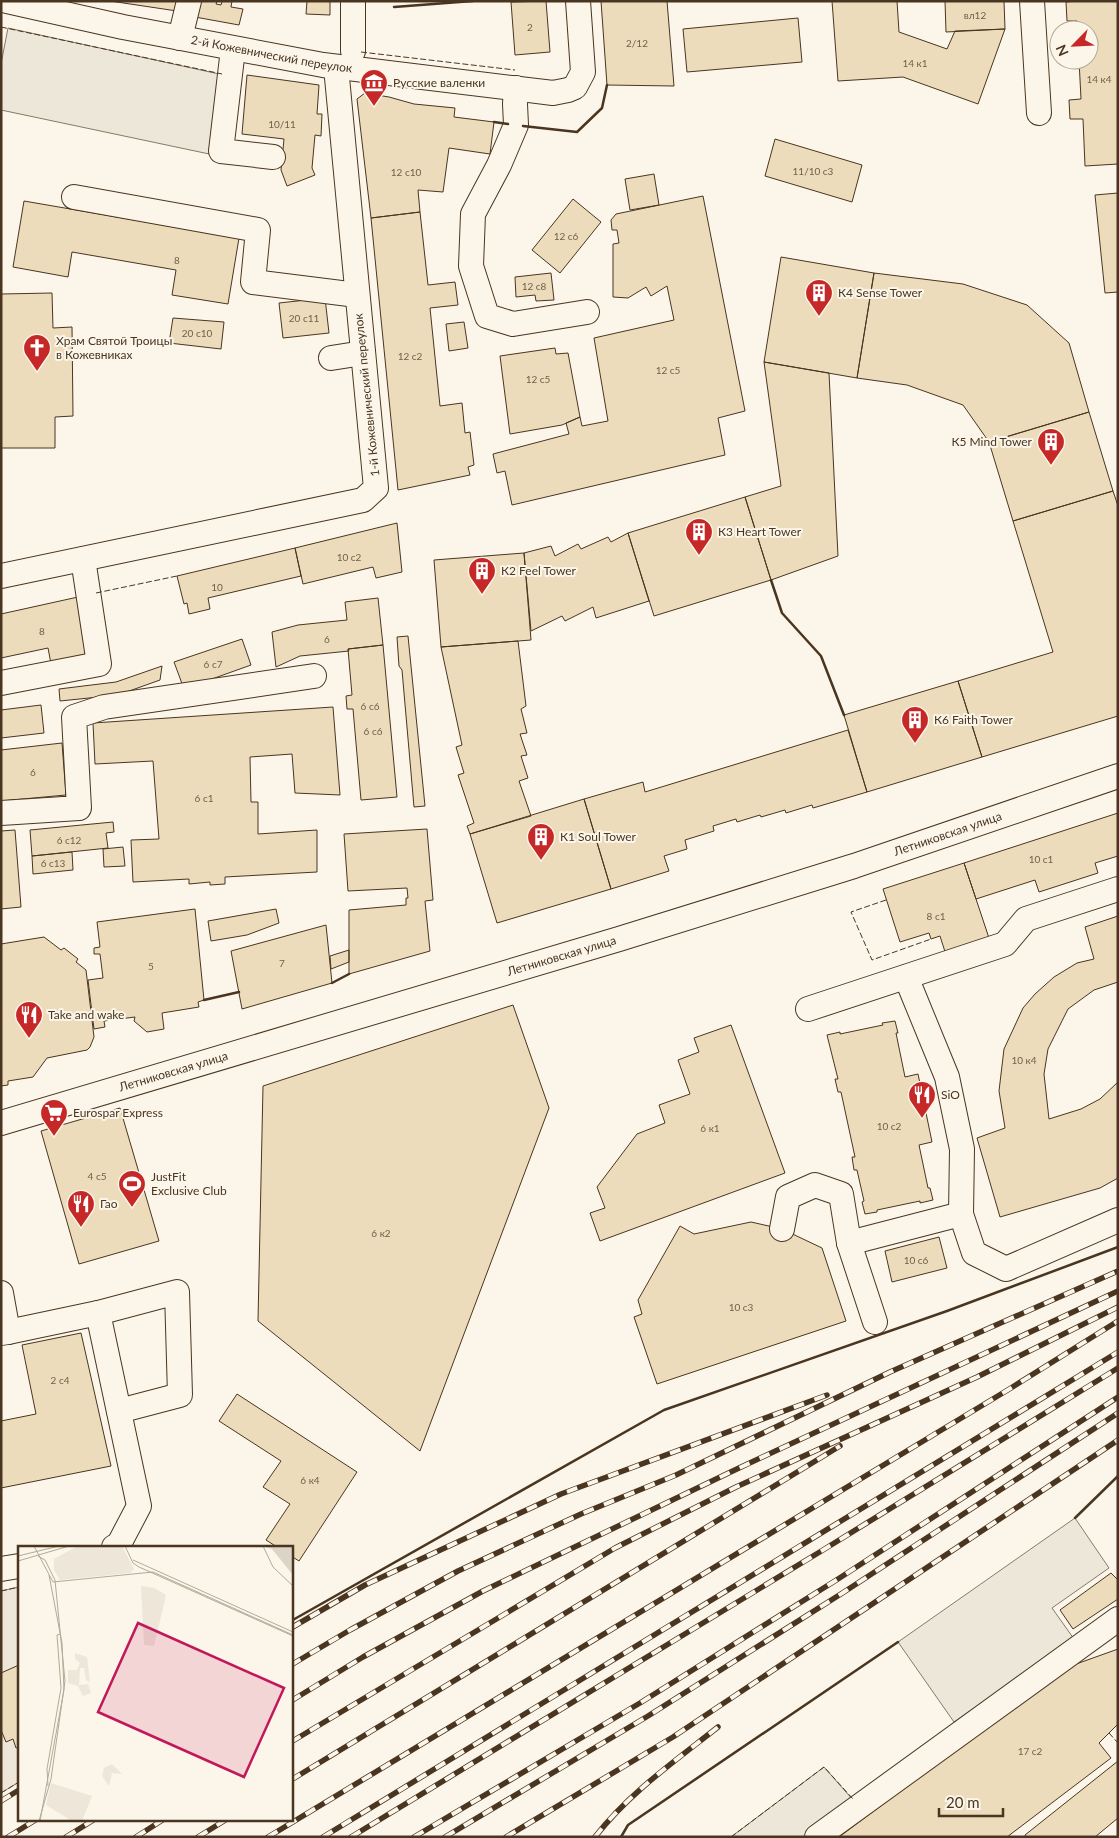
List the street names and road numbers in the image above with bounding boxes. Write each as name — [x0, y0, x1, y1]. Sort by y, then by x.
street label: 2-й Кожевнический переулок — [190, 32, 354, 76]
street label: 1-й Кожевнический переулок — [350, 312, 383, 477]
street label: Летниковская улица — [891, 808, 1004, 859]
street label: Летниковская улица — [504, 932, 618, 979]
street label: Летниковская улица — [116, 1048, 230, 1095]

